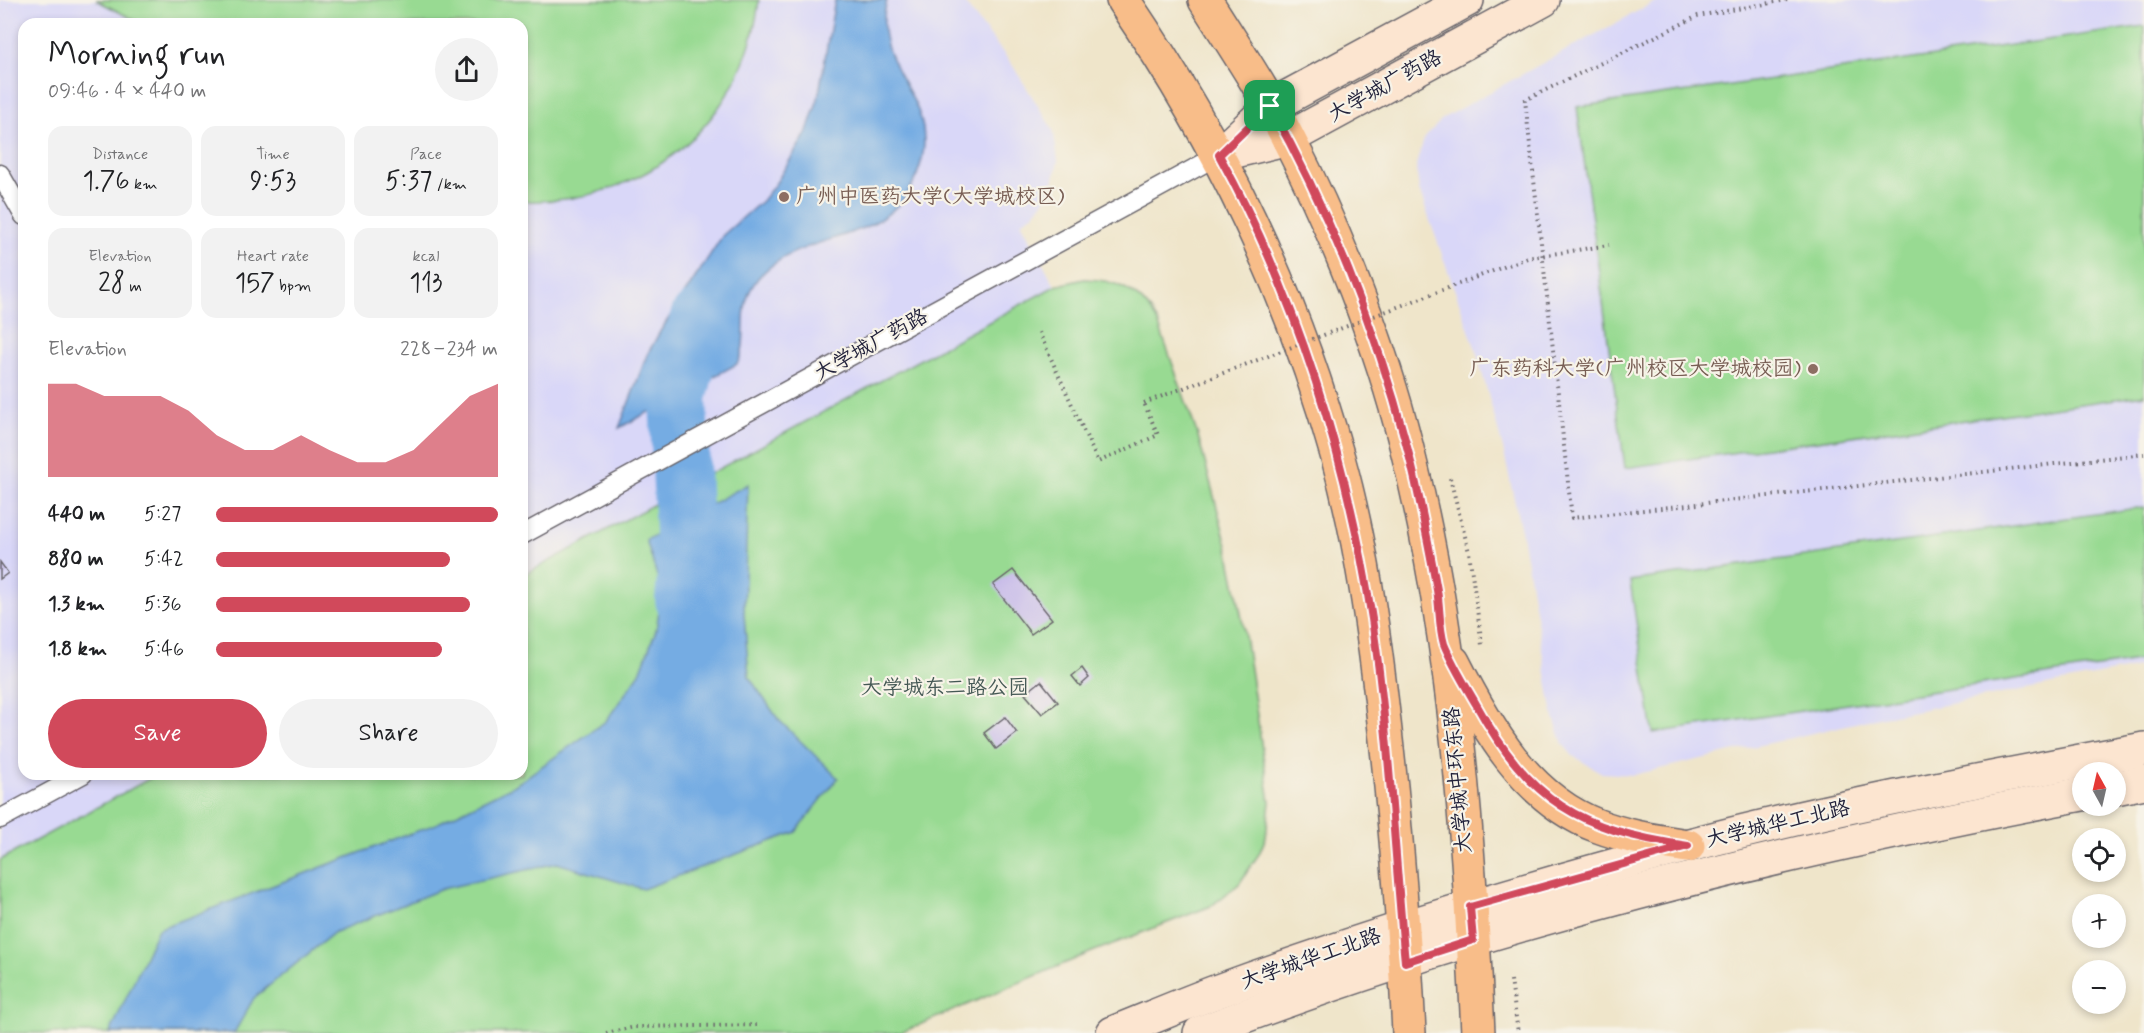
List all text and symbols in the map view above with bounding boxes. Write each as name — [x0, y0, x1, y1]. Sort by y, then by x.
text: Morning run — [48, 33, 226, 77]
button: share — [435, 38, 498, 101]
street label: 大学城广药路 — [1323, 43, 1447, 129]
text: 09:46 · 4 × 440 m — [48, 78, 206, 105]
pin — [1244, 80, 1295, 131]
icon: arrive — [1253, 89, 1286, 122]
text: Distance — [92, 144, 148, 165]
text: Time — [256, 144, 290, 165]
text: Pace — [410, 144, 442, 165]
text: 1.76 — [83, 165, 130, 199]
text: 9:53 — [250, 165, 296, 199]
text: 5:37 — [385, 165, 432, 199]
text: km — [130, 174, 157, 195]
text: /km — [432, 174, 467, 195]
place label: 广州中医药大学(大学城校区) — [796, 183, 1065, 211]
marker: 广州中医药大学(大学城校区) — [777, 190, 791, 204]
text: Elevation — [89, 246, 152, 267]
text: Heart rate — [237, 246, 309, 267]
text: kcal — [413, 246, 439, 267]
text: 28 — [98, 267, 125, 301]
text: 157 — [235, 267, 275, 301]
text: 113 — [409, 267, 443, 301]
text: m — [125, 276, 142, 297]
text: bpm — [275, 276, 311, 297]
street label: 大学城广药路 — [809, 302, 933, 388]
text: Elevation — [48, 336, 127, 363]
text: 228–234 m — [400, 336, 498, 363]
place label: 广东药科大学(广州校区大学城校园) — [1470, 355, 1802, 383]
marker: 广东药科大学(广州校区大学城校园) — [1806, 362, 1820, 376]
text: 440 m — [48, 501, 105, 528]
text: 5:27 — [144, 501, 181, 528]
text: 880 m — [48, 546, 104, 573]
text: 5:42 — [144, 546, 184, 573]
text: 1.3 km — [48, 591, 105, 618]
text: 5:36 — [144, 591, 181, 618]
text: 1.8 km — [48, 636, 107, 663]
text: 5:46 — [144, 636, 184, 663]
park label: 大学城东二路公园 — [861, 674, 1029, 702]
button: Save — [48, 699, 267, 768]
button: Share — [279, 699, 498, 768]
street label: 大学城中环东路 — [1438, 706, 1478, 854]
north arrow — [2072, 762, 2126, 816]
map controls — [2072, 762, 2126, 1014]
street label: 大学城华工北路 — [1703, 794, 1853, 854]
button: locate — [2072, 828, 2126, 882]
button: + — [2072, 894, 2126, 948]
street label: 大学城华工北路 — [1237, 922, 1385, 996]
button: − — [2072, 960, 2126, 1014]

